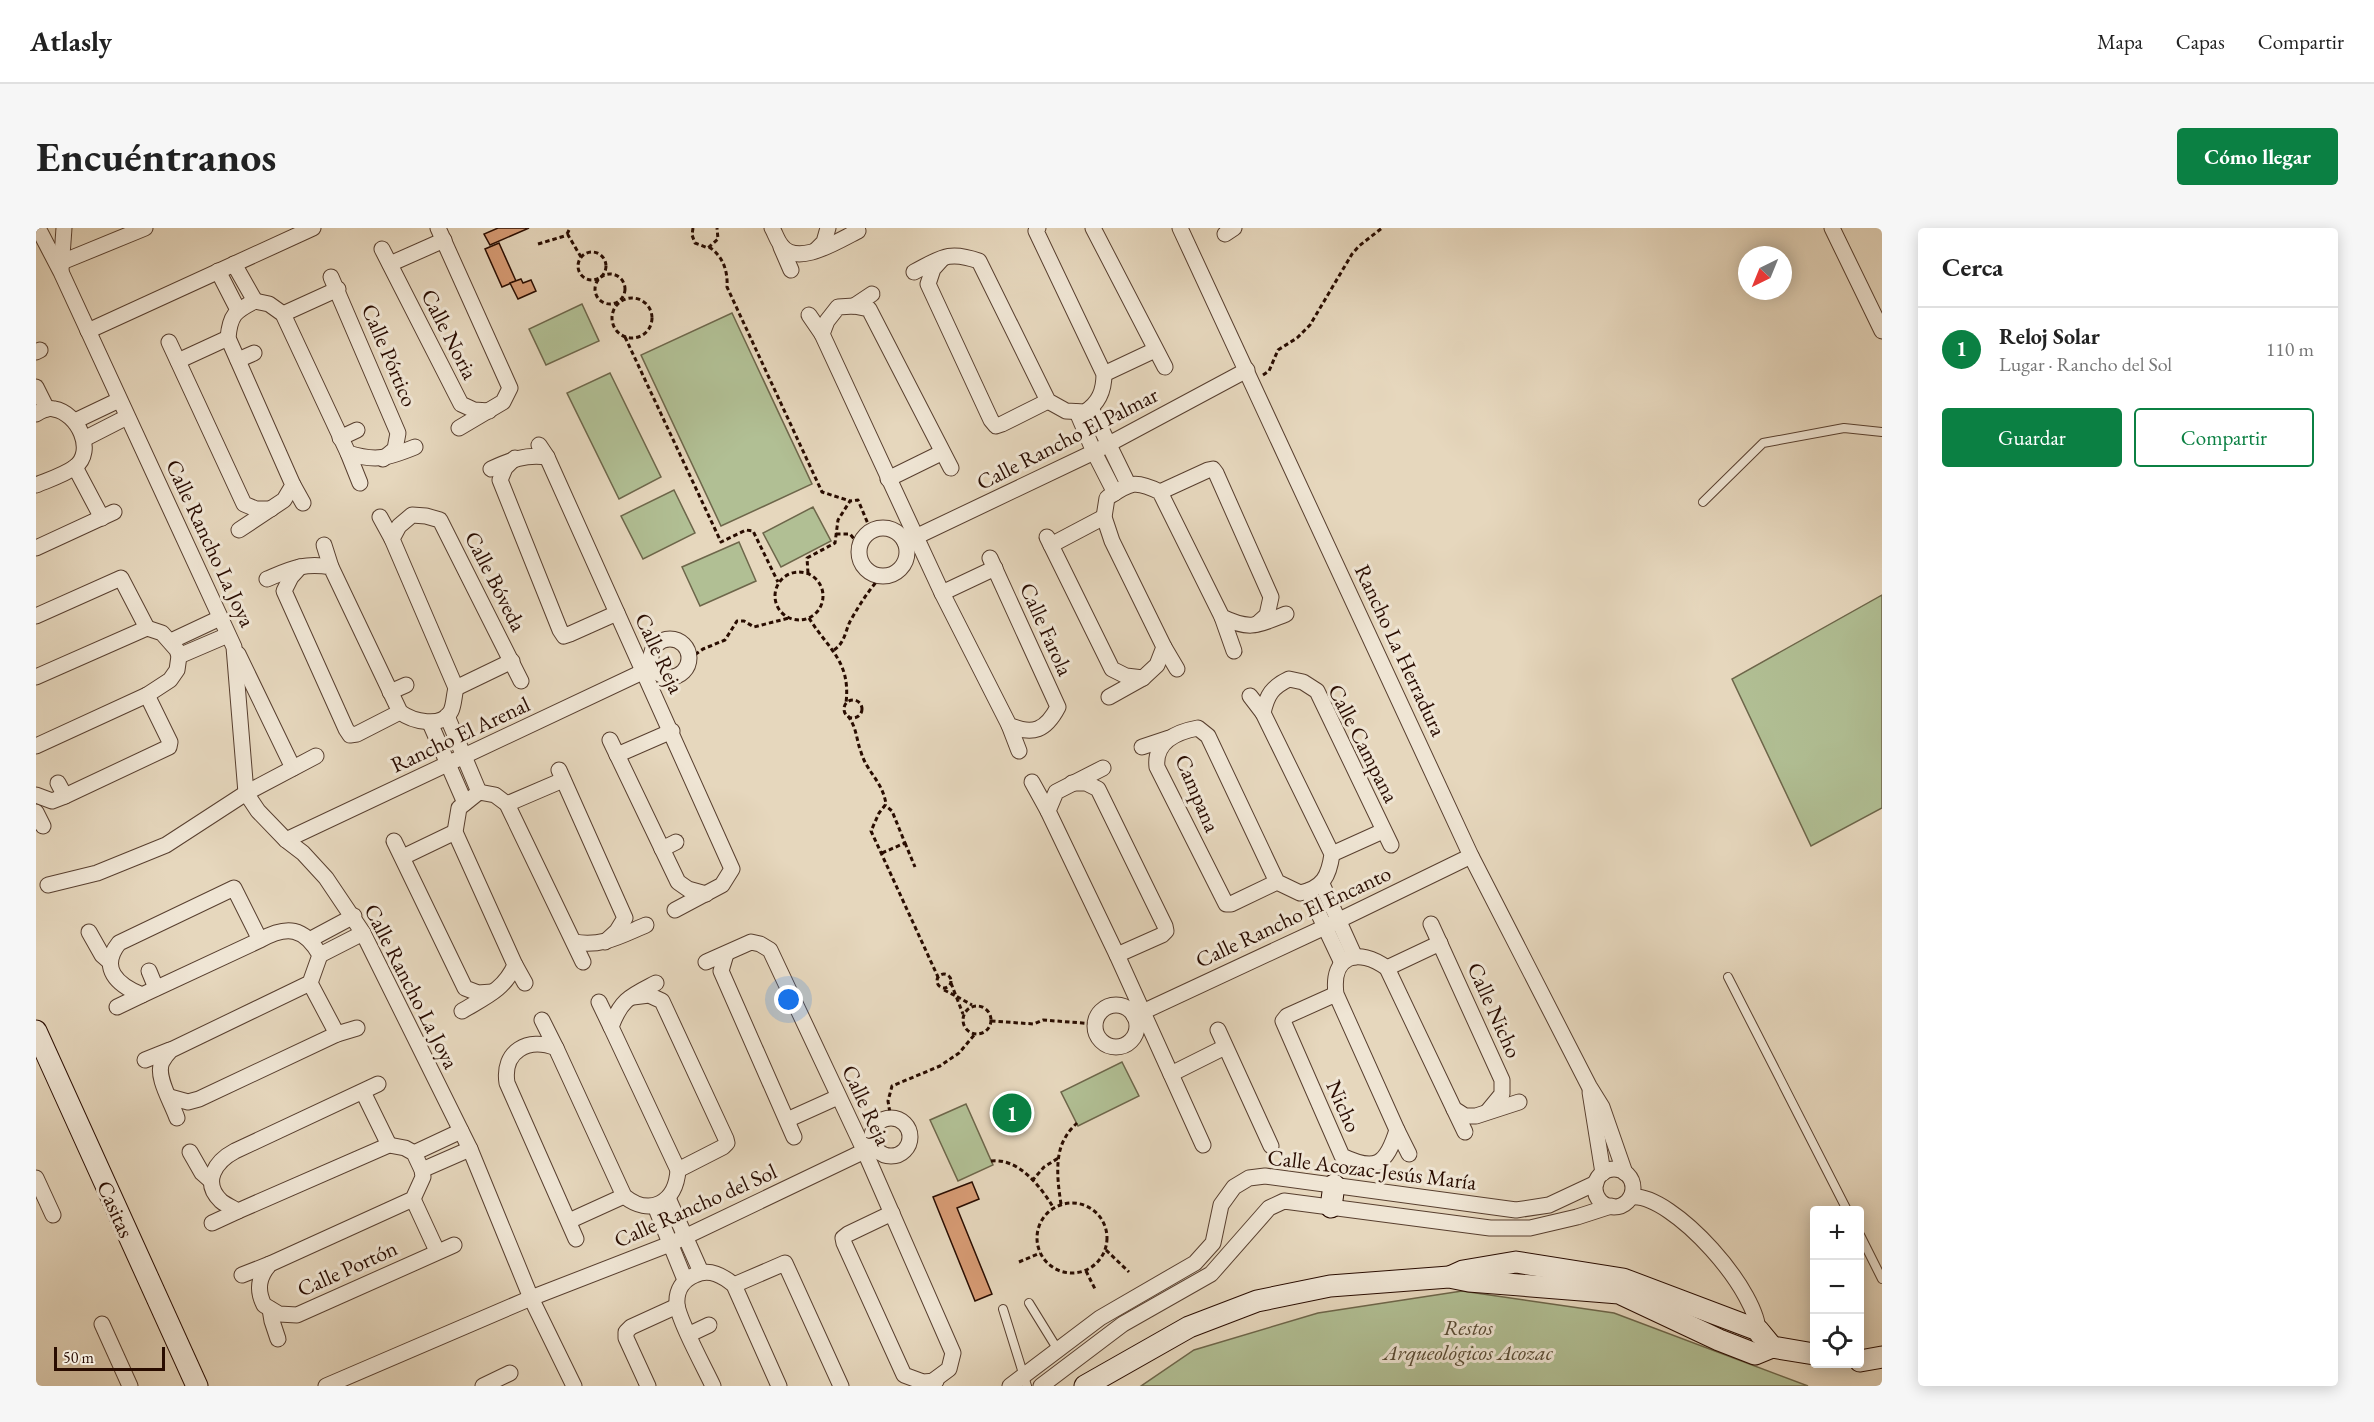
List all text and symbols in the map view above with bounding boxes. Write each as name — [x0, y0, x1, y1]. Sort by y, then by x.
text: Atlasly — [30, 23, 112, 59]
text: Mapa — [2097, 28, 2143, 55]
text: Capas — [2176, 28, 2225, 55]
text: Compartir — [2258, 28, 2344, 55]
button: Cómo llegar — [2177, 128, 2338, 185]
text: Encuéntranos — [36, 129, 276, 184]
north arrow — [1738, 246, 1792, 300]
text: Cerca — [1942, 250, 2003, 284]
street label: Calle Noria — [414, 284, 485, 385]
street label: Calle Pórtico — [355, 299, 424, 411]
text: Reloj Solar — [1999, 322, 2100, 351]
text: 1 — [1956, 336, 1967, 362]
text: 110 m — [2266, 336, 2314, 362]
text: Lugar · Rancho del Sol — [1999, 351, 2172, 377]
street label: Calle Rancho El Palmar — [972, 380, 1163, 497]
button: Guardar — [1942, 408, 2122, 467]
button: Compartir — [2134, 408, 2314, 467]
street label: Calle Rancho La Joya — [159, 455, 262, 632]
street label: Calle Bóveda — [458, 526, 533, 636]
street label: Rancho La Herradura — [1348, 560, 1453, 741]
street label: Calle Farola — [1013, 578, 1080, 681]
street label: Calle Reja — [628, 608, 691, 698]
street label: Calle Campana — [1321, 679, 1406, 808]
street label: Rancho El Arenal — [386, 689, 535, 779]
street label: Campana — [1168, 750, 1227, 837]
street label: Calle Rancho El Encanto — [1191, 858, 1396, 975]
street label: Calle Rancho La Joya — [357, 899, 466, 1074]
street label: Calle Nicho — [1461, 958, 1529, 1063]
your location — [774, 985, 803, 1014]
street label: Calle Reja — [835, 1060, 898, 1150]
street label: Nicho — [1319, 1076, 1368, 1137]
pin: 1 — [992, 1090, 1032, 1136]
street label: Calle Acozac-Jesús María — [1266, 1142, 1478, 1197]
street label: Calle Rancho del Sol — [609, 1157, 781, 1254]
street label: Casitas — [90, 1176, 141, 1242]
map controls — [1810, 1206, 1864, 1368]
button: + — [1810, 1206, 1864, 1260]
street label: Calle Portón — [293, 1233, 402, 1303]
button: − — [1810, 1260, 1864, 1314]
park label: Restos Arqueológicos Acozac — [1381, 1313, 1554, 1367]
button: locate — [1810, 1314, 1864, 1368]
scale bar — [54, 1344, 165, 1372]
text: 50 m — [63, 1347, 94, 1368]

